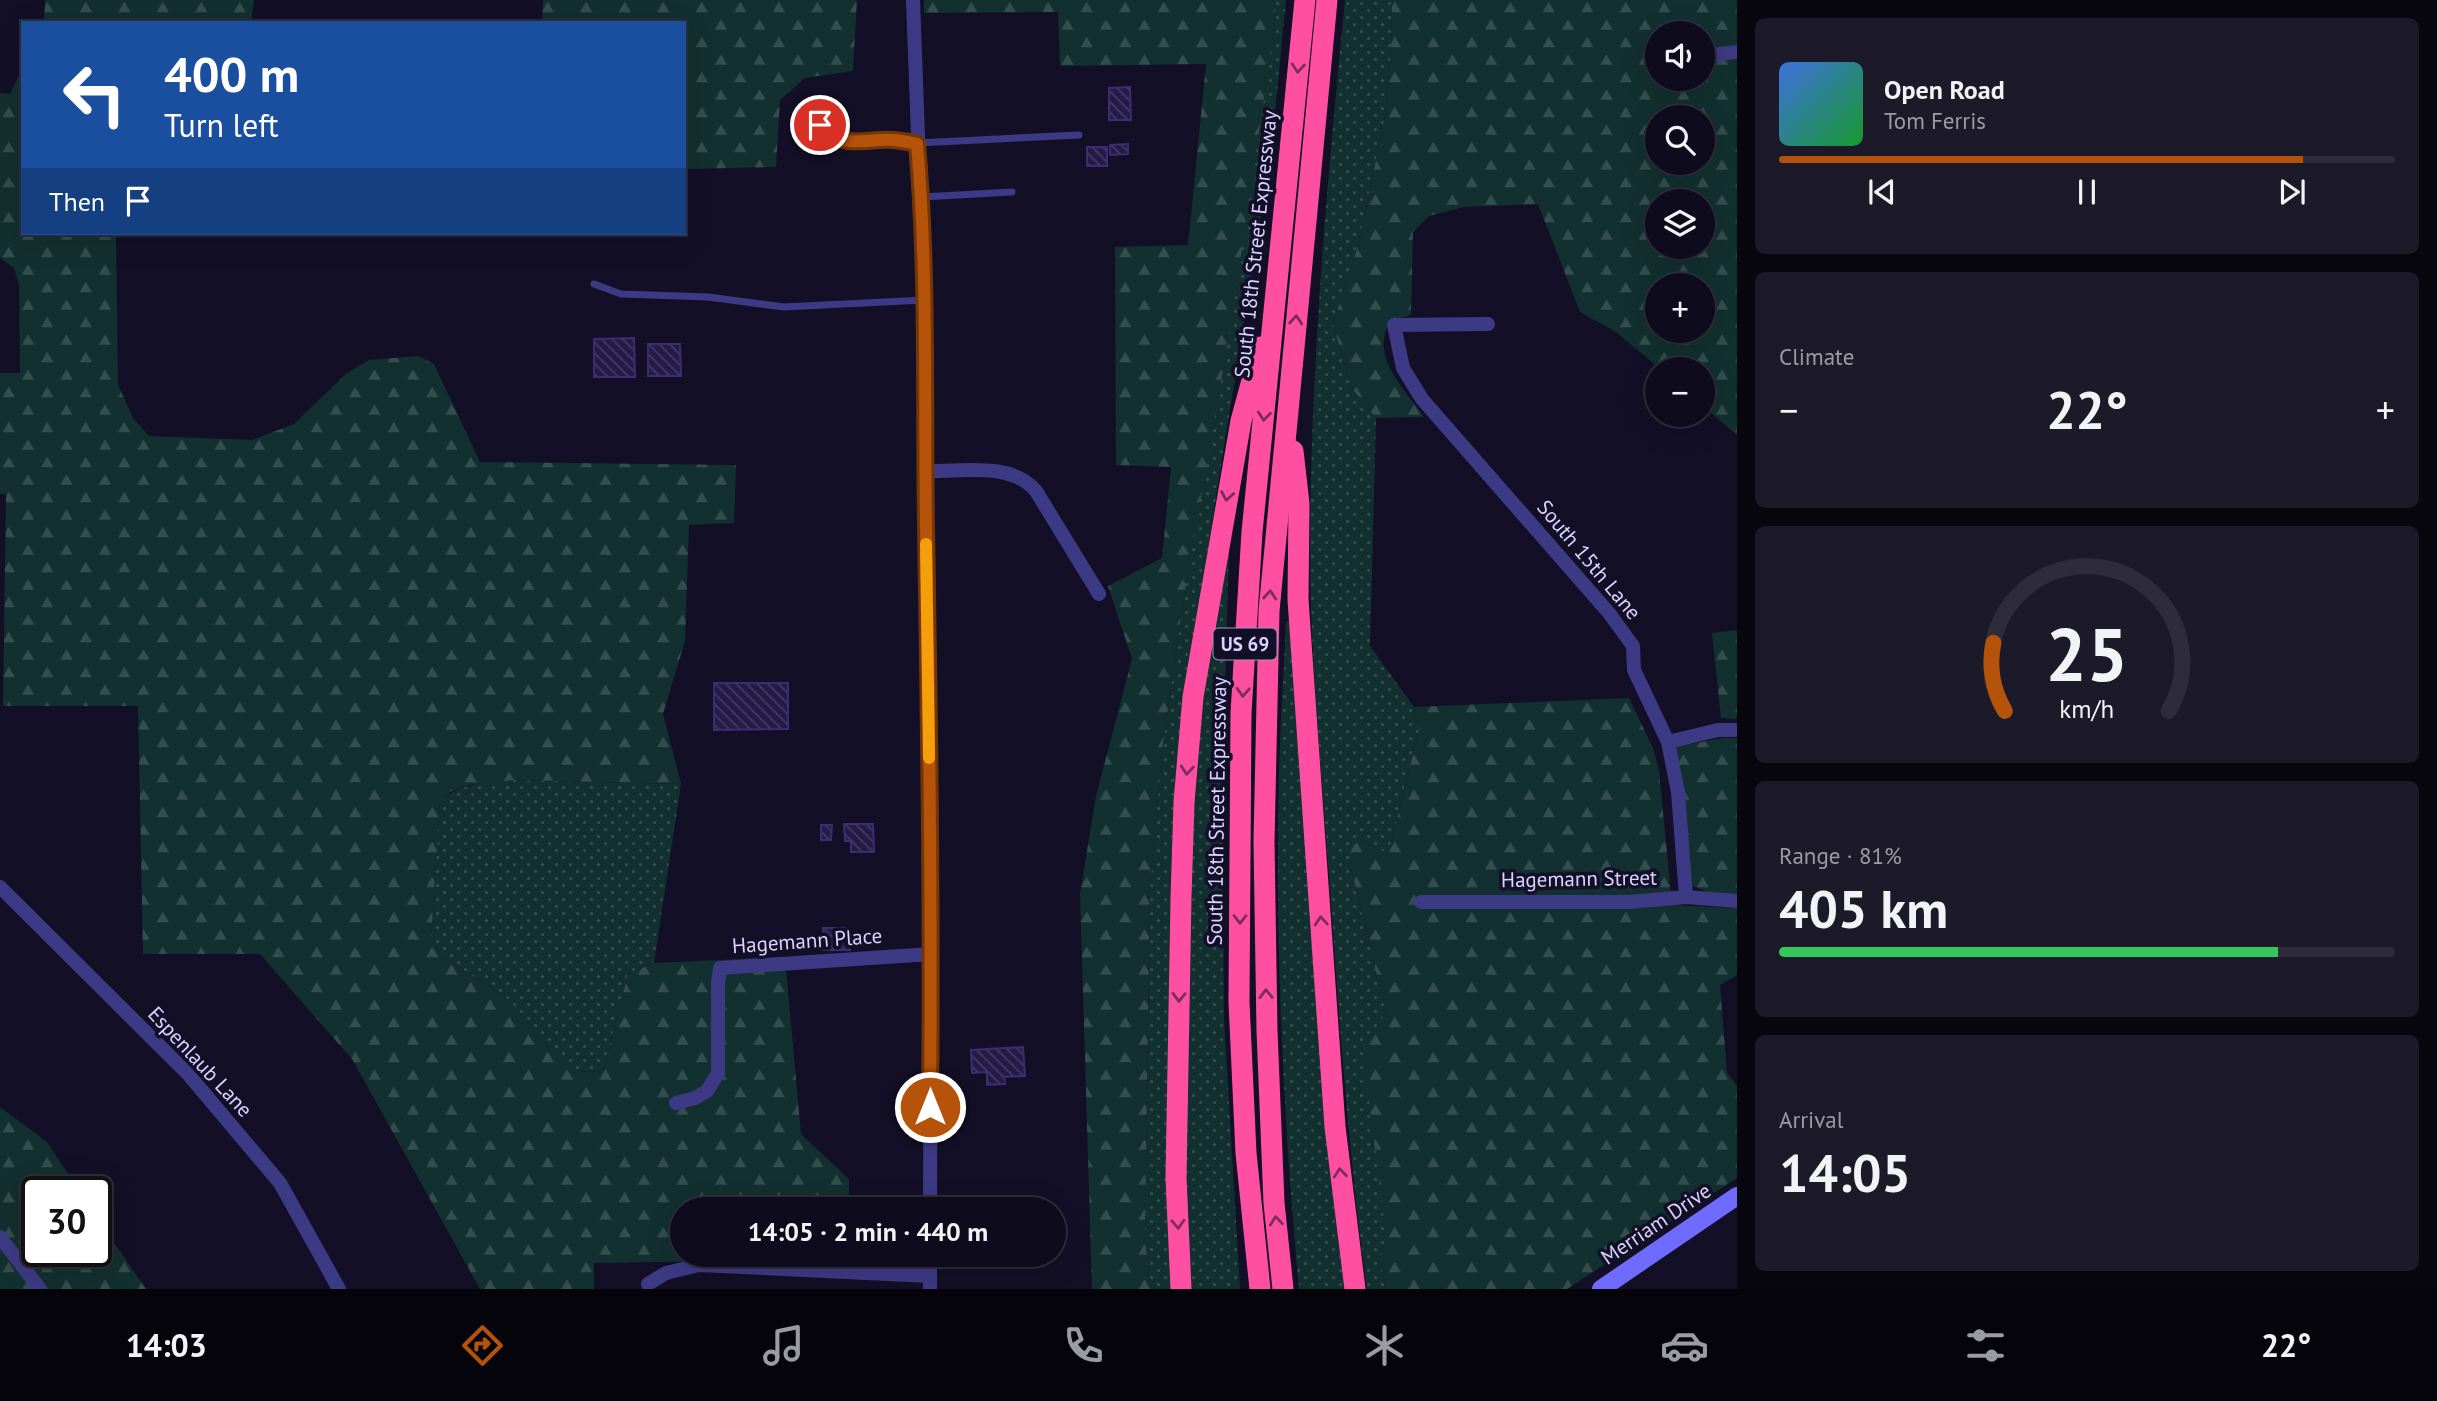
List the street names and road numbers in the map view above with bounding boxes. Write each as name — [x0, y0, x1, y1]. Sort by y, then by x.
street label: South 18th Street Expressway — [1228, 109, 1283, 379]
street label: South 15th Lane — [1531, 494, 1647, 625]
road number: US 69 — [1214, 628, 1276, 660]
street label: South 18th Street Expressway — [1201, 676, 1232, 946]
street label: Hagemann Street — [1501, 864, 1657, 893]
street label: Hagemann Place — [731, 922, 883, 959]
street label: Espenlaub Lane — [142, 1001, 258, 1123]
street label: Merriam Drive — [1595, 1177, 1716, 1270]

